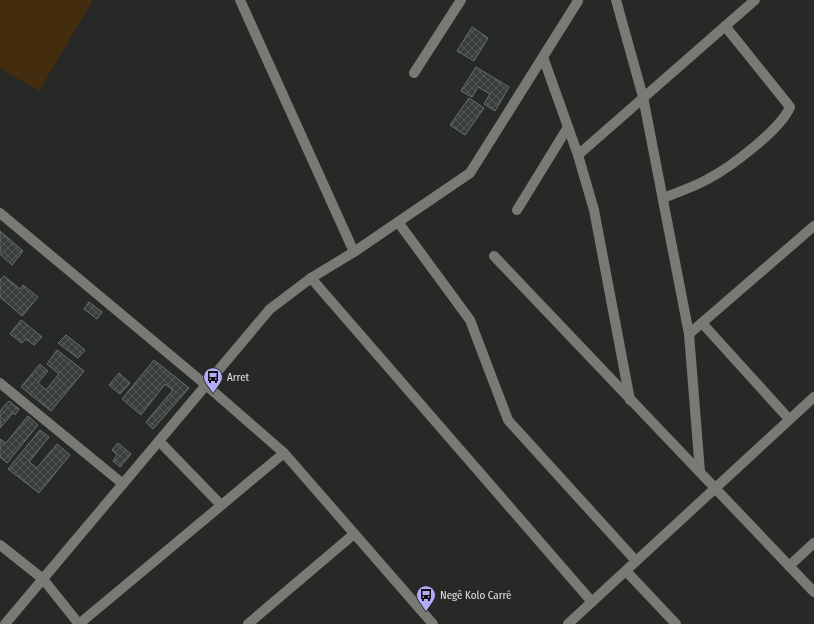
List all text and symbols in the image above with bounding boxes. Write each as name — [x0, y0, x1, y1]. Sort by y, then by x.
bus stop icon: Arret — [202, 366, 224, 394]
place label: Arret — [227, 371, 250, 384]
bus stop icon: Negê Kolo Carré — [415, 584, 437, 612]
place label: Negê Kolo Carré — [440, 589, 511, 602]

